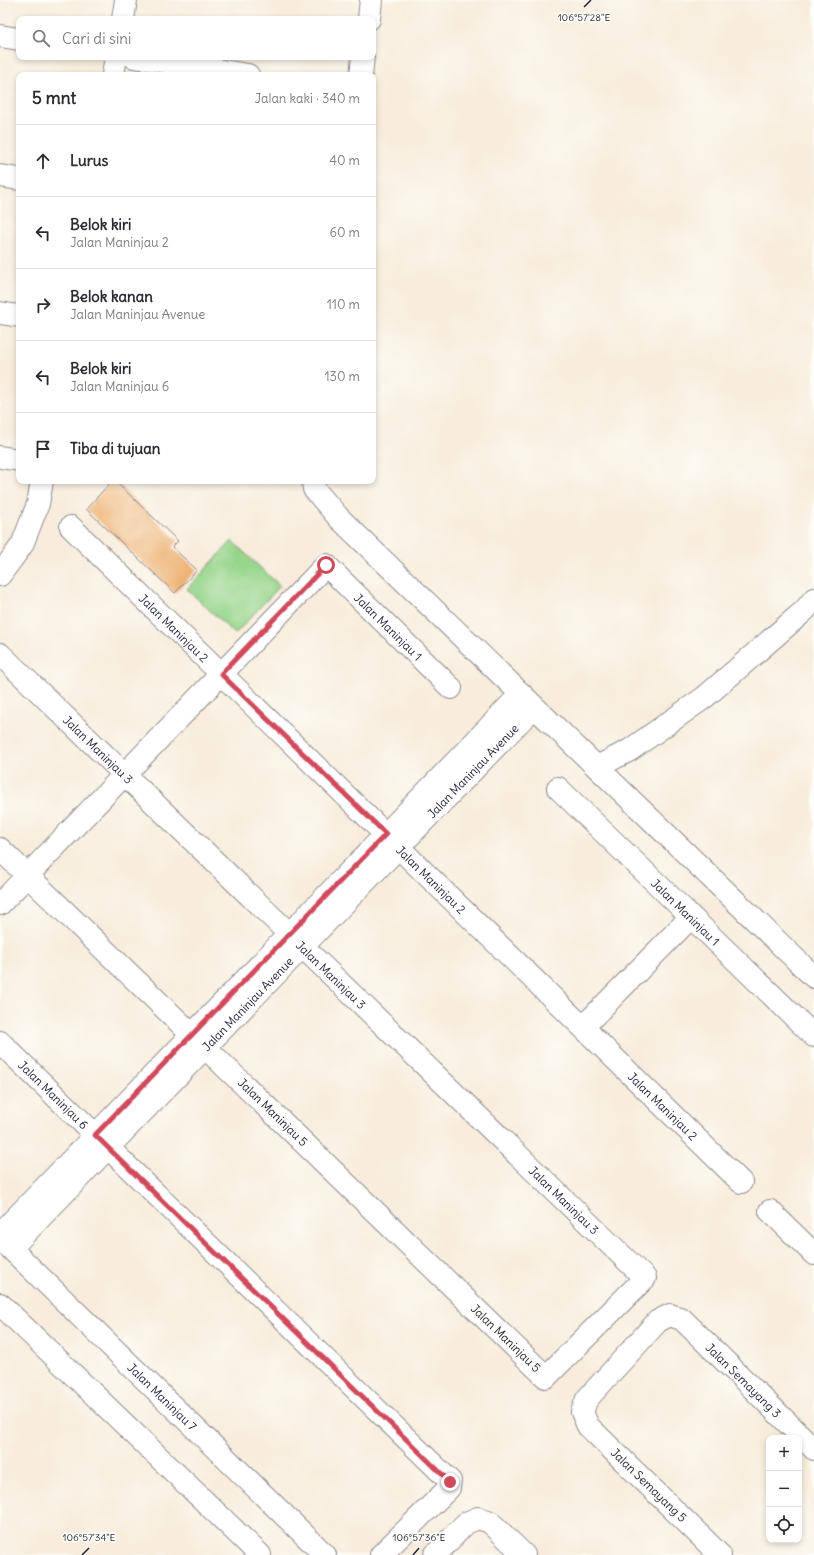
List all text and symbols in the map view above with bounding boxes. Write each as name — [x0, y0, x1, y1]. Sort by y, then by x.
text: 106°57'28"E — [558, 11, 610, 24]
search box — [16, 16, 376, 60]
icon: search — [30, 27, 52, 49]
text: Cari di sini — [62, 29, 131, 48]
text: 5 mnt — [32, 87, 76, 109]
text: Jalan kaki · 340 m — [255, 90, 360, 107]
icon: ahead — [32, 150, 54, 172]
text: Lurus — [70, 151, 108, 170]
text: 40 m — [329, 152, 360, 169]
text: Belok kiri — [70, 215, 131, 234]
icon: left — [32, 222, 54, 244]
text: 60 m — [329, 224, 360, 241]
text: Jalan Maninjau 2 — [70, 234, 169, 251]
text: Belok kanan — [70, 287, 153, 306]
icon: right — [32, 294, 54, 316]
text: 110 m — [327, 296, 360, 313]
text: Jalan Maninjau Avenue — [70, 306, 205, 323]
text: Belok kiri — [70, 359, 131, 378]
icon: left — [32, 366, 54, 388]
text: 130 m — [324, 368, 360, 385]
text: Jalan Maninjau 6 — [70, 378, 169, 395]
icon: arrive — [32, 438, 54, 460]
text: Tiba di tujuan — [70, 439, 160, 458]
route start — [317, 556, 335, 574]
street label: Jalan Maninjau 2 — [136, 590, 212, 665]
street label: Jalan Maninjau 1 — [351, 590, 426, 663]
street label: Jalan Maninjau 3 — [60, 712, 137, 787]
street label: Jalan Maninjau Avenue — [424, 720, 521, 821]
street label: Jalan Maninjau 2 — [393, 842, 470, 917]
street label: Jalan Maninjau 1 — [648, 875, 723, 948]
street label: Jalan Maninjau 3 — [293, 937, 370, 1012]
street label: Jalan Maninjau Avenue — [198, 953, 296, 1054]
street label: Jalan Maninjau 6 — [16, 1057, 92, 1132]
street label: Jalan Maninjau 2 — [625, 1069, 701, 1143]
street label: Jalan Maninjau 5 — [235, 1075, 311, 1149]
street label: Jalan Maninjau 3 — [526, 1163, 602, 1237]
street label: Jalan Maninjau 5 — [468, 1301, 544, 1375]
street label: Jalan Semayang 3 — [703, 1339, 785, 1420]
street label: Jalan Maninjau 7 — [125, 1359, 200, 1434]
map controls — [766, 1435, 802, 1543]
button: + — [766, 1435, 802, 1471]
street label: Jalan Semayang 5 — [608, 1445, 690, 1525]
button: − — [766, 1471, 802, 1507]
route end — [441, 1473, 459, 1491]
button: locate — [766, 1507, 802, 1543]
text: 106°57'34"E — [63, 1531, 116, 1544]
text: 106°57'36"E — [393, 1531, 446, 1544]

